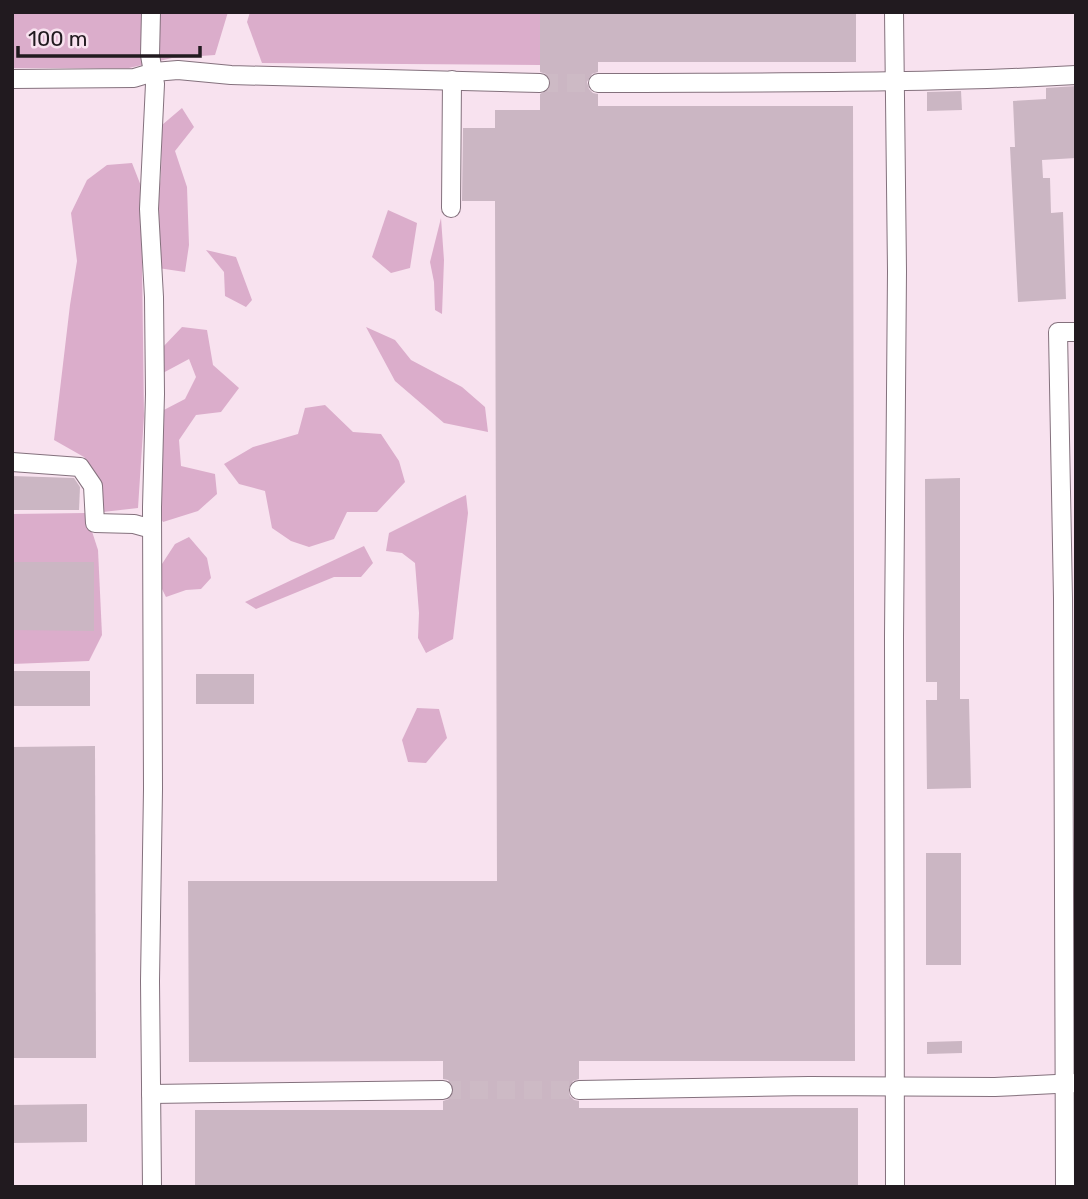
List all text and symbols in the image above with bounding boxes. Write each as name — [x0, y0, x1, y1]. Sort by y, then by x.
scale bar — [18, 14, 200, 58]
text: 100 m — [28, 26, 87, 51]

